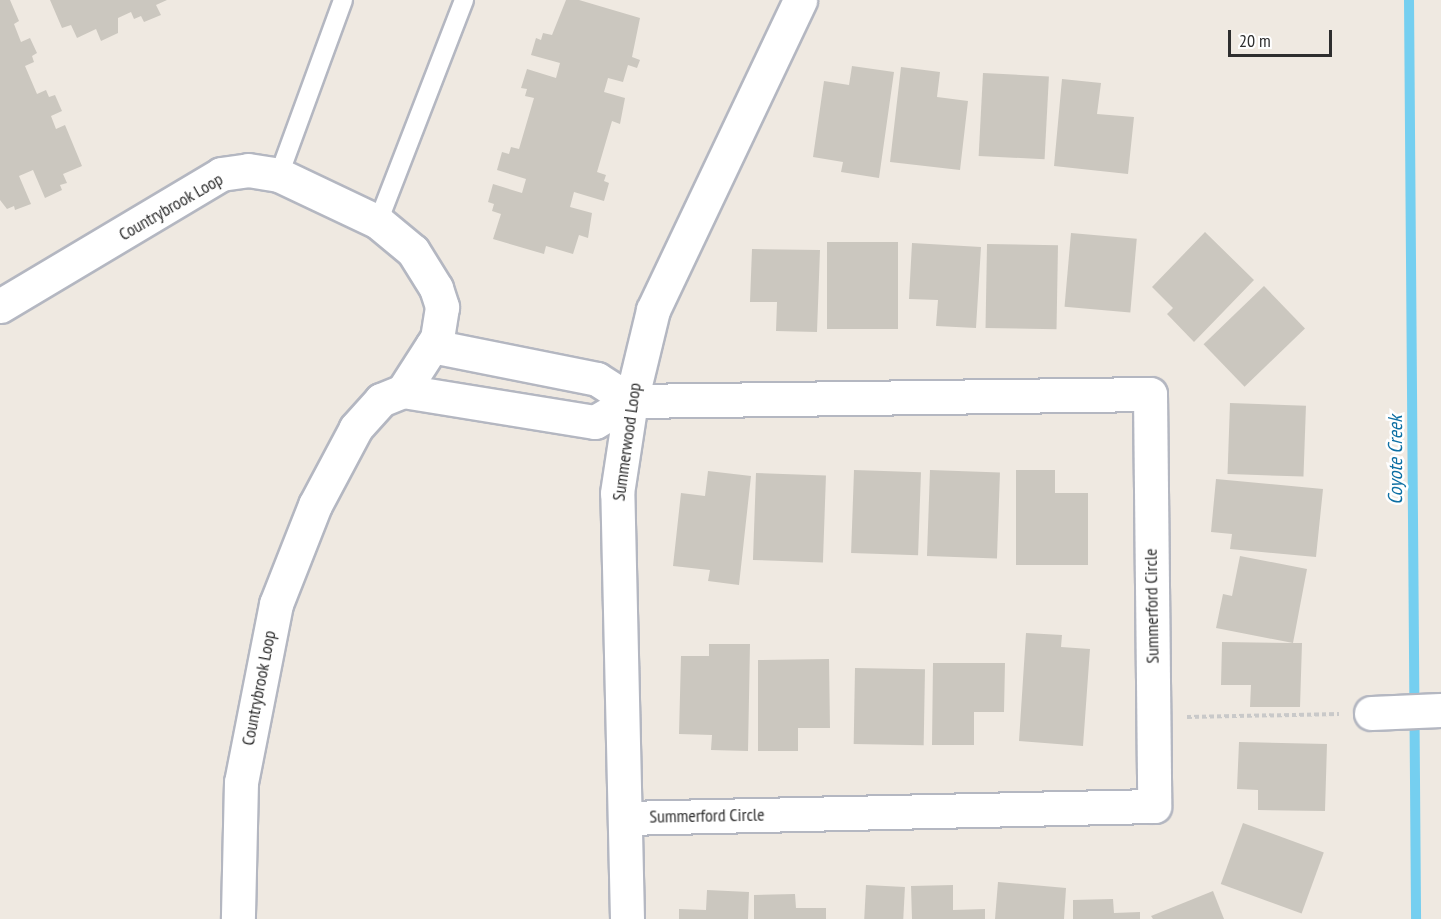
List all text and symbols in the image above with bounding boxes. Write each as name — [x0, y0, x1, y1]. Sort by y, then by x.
scale bar — [1231, 18, 1334, 56]
text: 20 m — [1239, 29, 1271, 52]
street label: Countrybrook Loop — [115, 168, 227, 246]
street label: Summerwood Loop — [608, 382, 646, 502]
water label: Coyote Creek — [1383, 415, 1407, 505]
street label: Summerford Circle — [1140, 548, 1164, 664]
street label: Countrybrook Loop — [237, 628, 281, 748]
street label: Summerford Circle — [649, 804, 765, 828]

